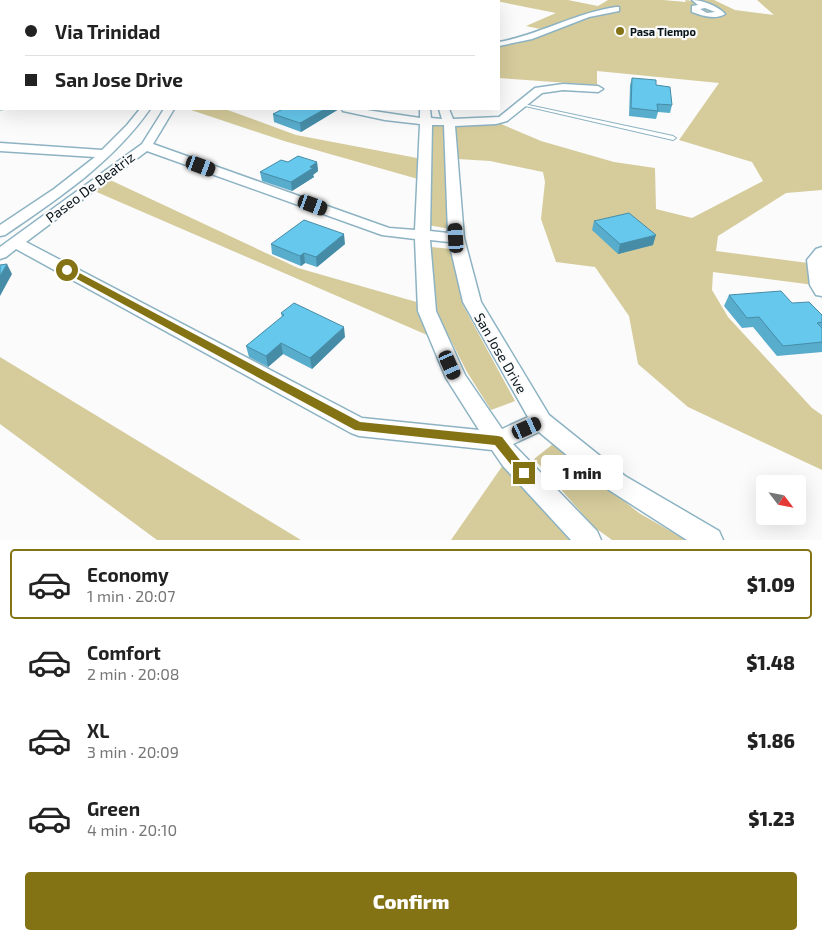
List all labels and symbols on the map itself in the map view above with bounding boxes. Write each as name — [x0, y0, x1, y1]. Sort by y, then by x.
marker: Pasa Tiempo — [614, 25, 626, 37]
place label: Pasa Tiempo — [630, 25, 696, 38]
street label: Paseo De Beatriz — [42, 148, 138, 226]
car — [184, 154, 217, 178]
car — [296, 193, 329, 217]
car — [447, 223, 464, 253]
route start — [56, 259, 78, 281]
street label: San Jose Drive — [471, 310, 531, 396]
car — [437, 348, 462, 382]
car — [510, 415, 543, 441]
callout: 1 min — [542, 456, 624, 490]
route end — [513, 462, 535, 484]
north arrow — [756, 475, 806, 525]

